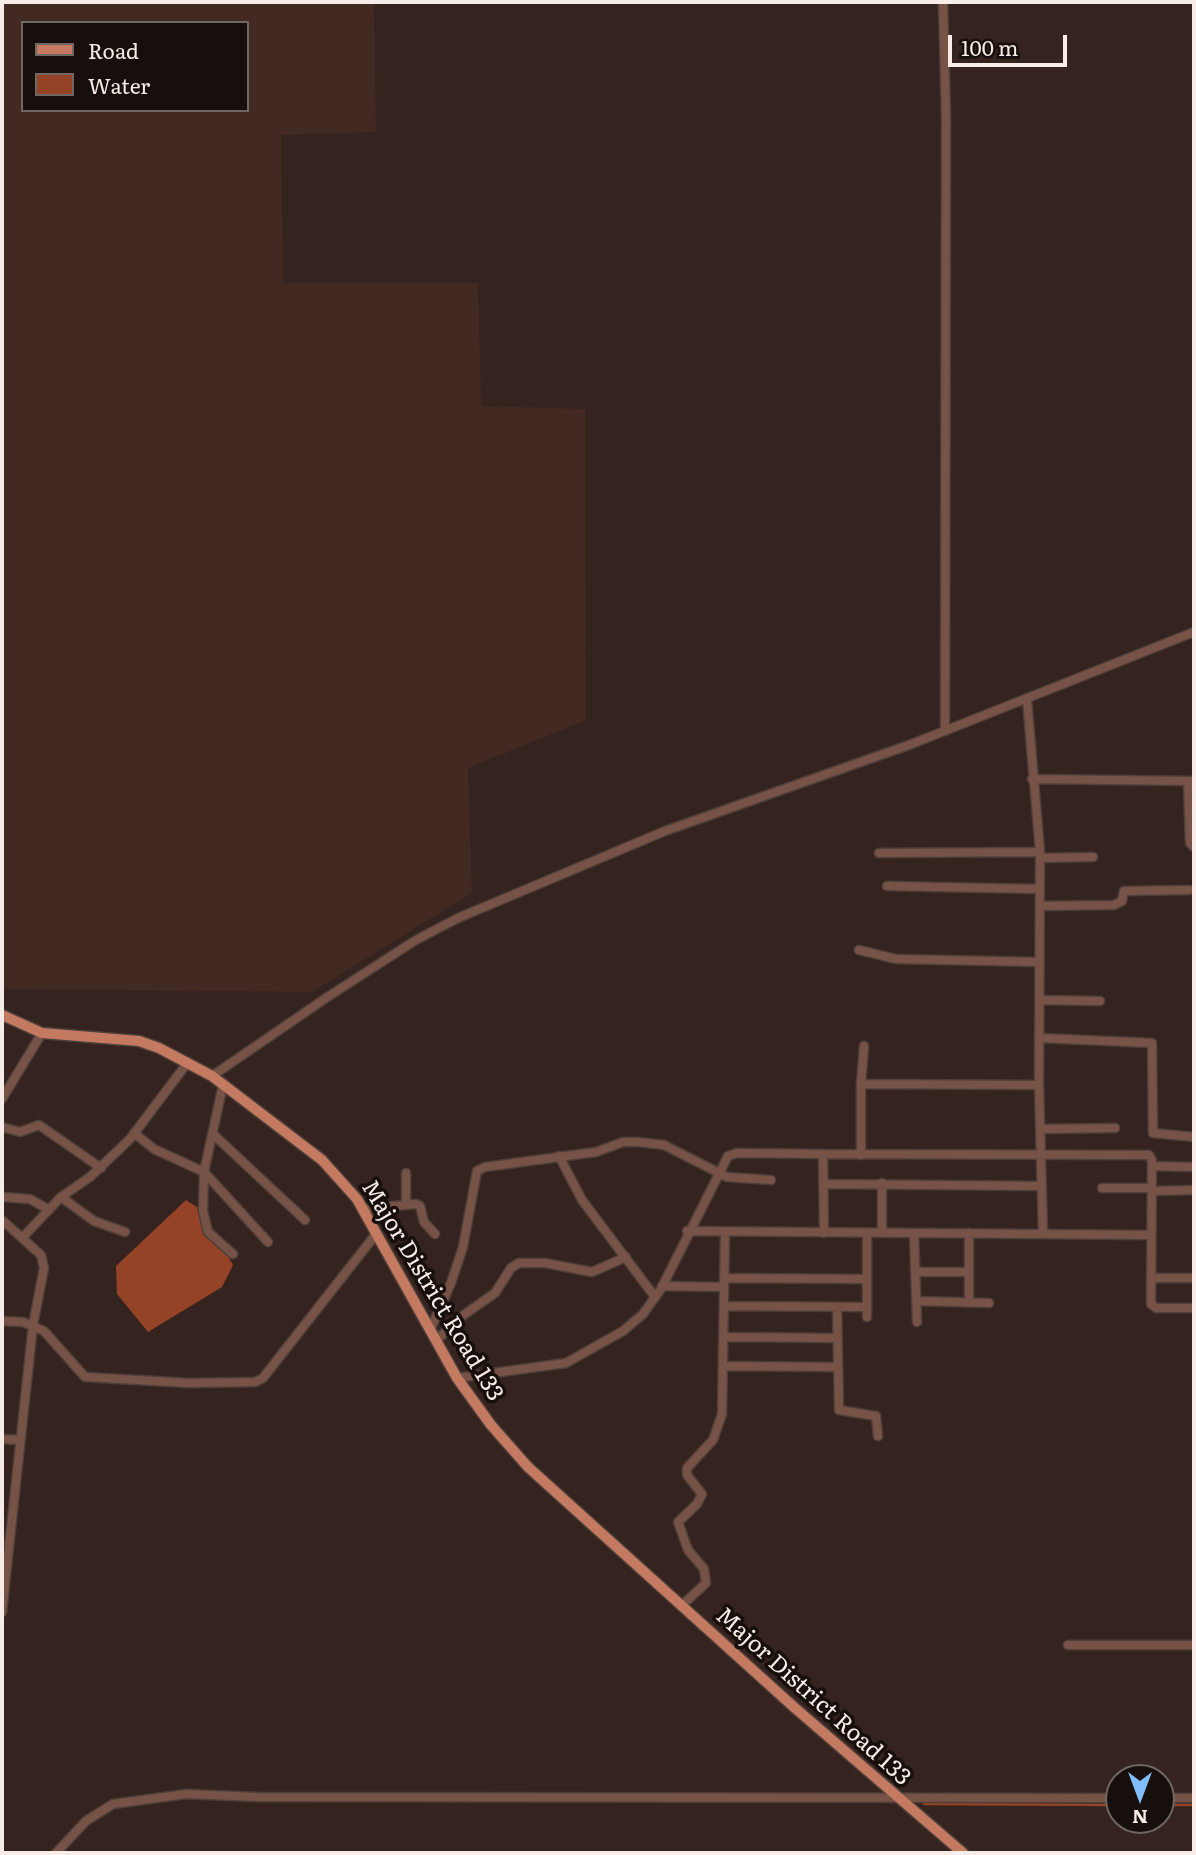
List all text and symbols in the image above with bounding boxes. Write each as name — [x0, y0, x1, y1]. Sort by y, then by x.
legend — [21, 21, 248, 112]
scale bar — [951, 21, 1070, 65]
text: 100 m — [961, 31, 1018, 62]
text: Road — [88, 34, 139, 65]
text: Water — [88, 69, 150, 100]
street label: Major District Road 133 — [355, 1176, 509, 1406]
street label: Major District Road 133 — [710, 1602, 916, 1792]
north arrow — [1105, 1764, 1175, 1834]
text: N — [1132, 1804, 1148, 1832]

